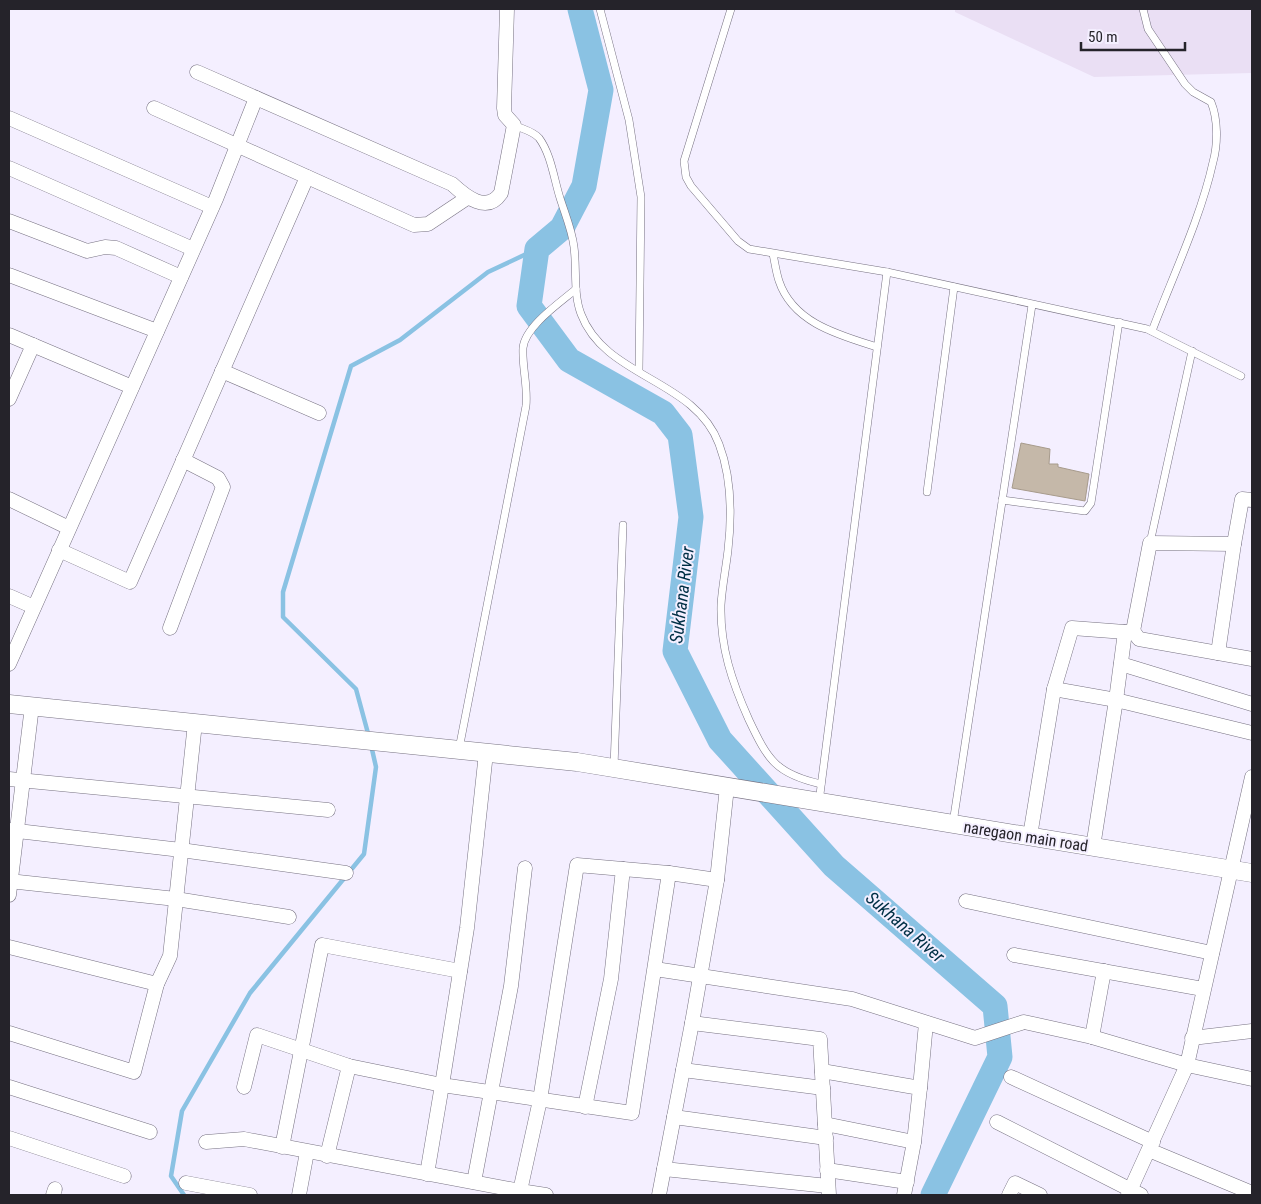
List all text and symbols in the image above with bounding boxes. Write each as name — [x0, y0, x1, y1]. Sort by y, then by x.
scale bar — [1081, 20, 1185, 52]
text: 50 m — [1088, 28, 1118, 46]
water label: Sukhana River — [665, 545, 698, 644]
street label: naregaon main road — [962, 817, 1090, 856]
water label: Sukhana River — [862, 887, 949, 967]

